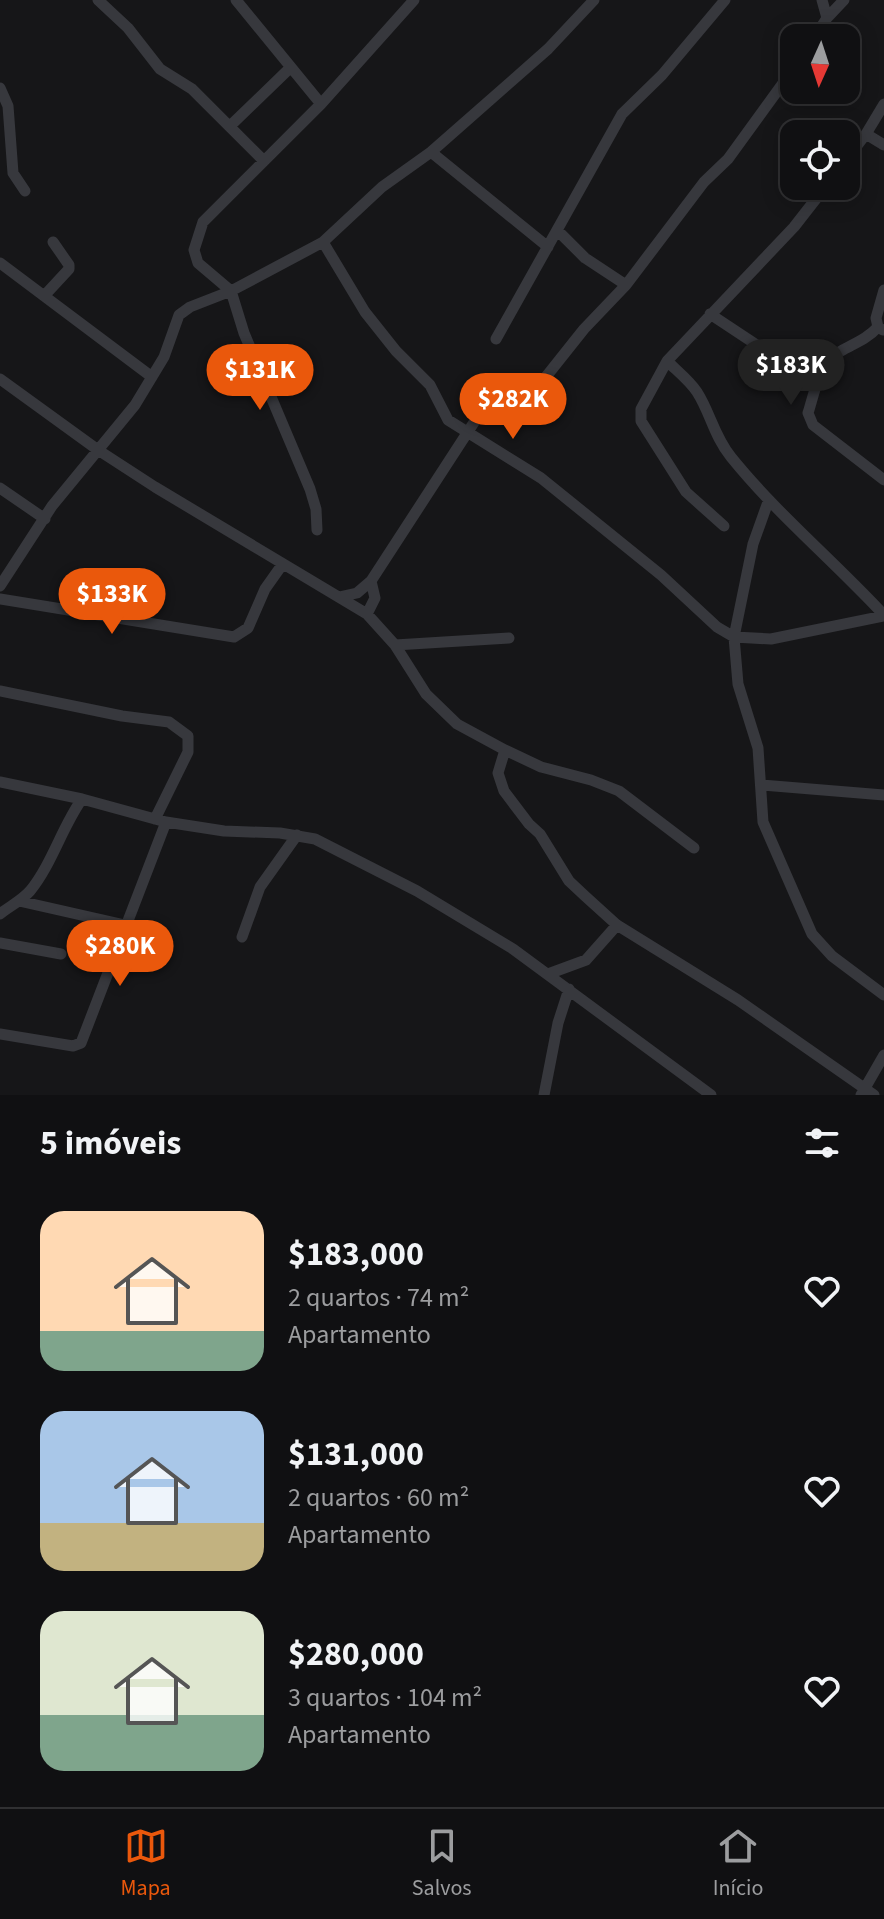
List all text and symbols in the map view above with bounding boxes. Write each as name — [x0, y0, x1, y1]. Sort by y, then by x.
north arrow — [780, 24, 860, 104]
map controls — [780, 24, 860, 200]
button: locate — [780, 120, 860, 200]
pin: $183K — [735, 339, 847, 407]
pin: $131K — [204, 344, 316, 412]
text: $183K — [756, 346, 826, 383]
text: $131K — [225, 351, 295, 388]
pin: $282K — [457, 373, 569, 441]
text: $282K — [478, 380, 548, 417]
pin: $133K — [56, 568, 168, 636]
text: $133K — [77, 575, 147, 612]
pin: $280K — [64, 920, 176, 988]
text: $280K — [85, 927, 155, 964]
text: 5 imóveis — [40, 1119, 181, 1168]
icon: filters — [800, 1121, 844, 1165]
text: $183,000 — [288, 1230, 424, 1279]
icon: home — [104, 1243, 200, 1339]
icon: heart — [800, 1269, 844, 1313]
text: 2 quartos · 74 m² — [288, 1279, 469, 1316]
text: Apartamento — [288, 1316, 431, 1353]
text: $131,000 — [288, 1430, 424, 1479]
icon: home — [104, 1443, 200, 1539]
icon: heart — [800, 1469, 844, 1513]
text: 2 quartos · 60 m² — [288, 1479, 469, 1516]
text: Apartamento — [288, 1516, 431, 1553]
text: $280,000 — [288, 1630, 424, 1679]
icon: home — [104, 1643, 200, 1739]
icon: heart — [800, 1669, 844, 1713]
text: 3 quartos · 104 m² — [288, 1679, 482, 1716]
text: Apartamento — [288, 1716, 431, 1753]
tab: Mapa — [121, 1824, 171, 1904]
tab: Salvos — [412, 1824, 472, 1904]
tab: Início — [713, 1824, 763, 1904]

